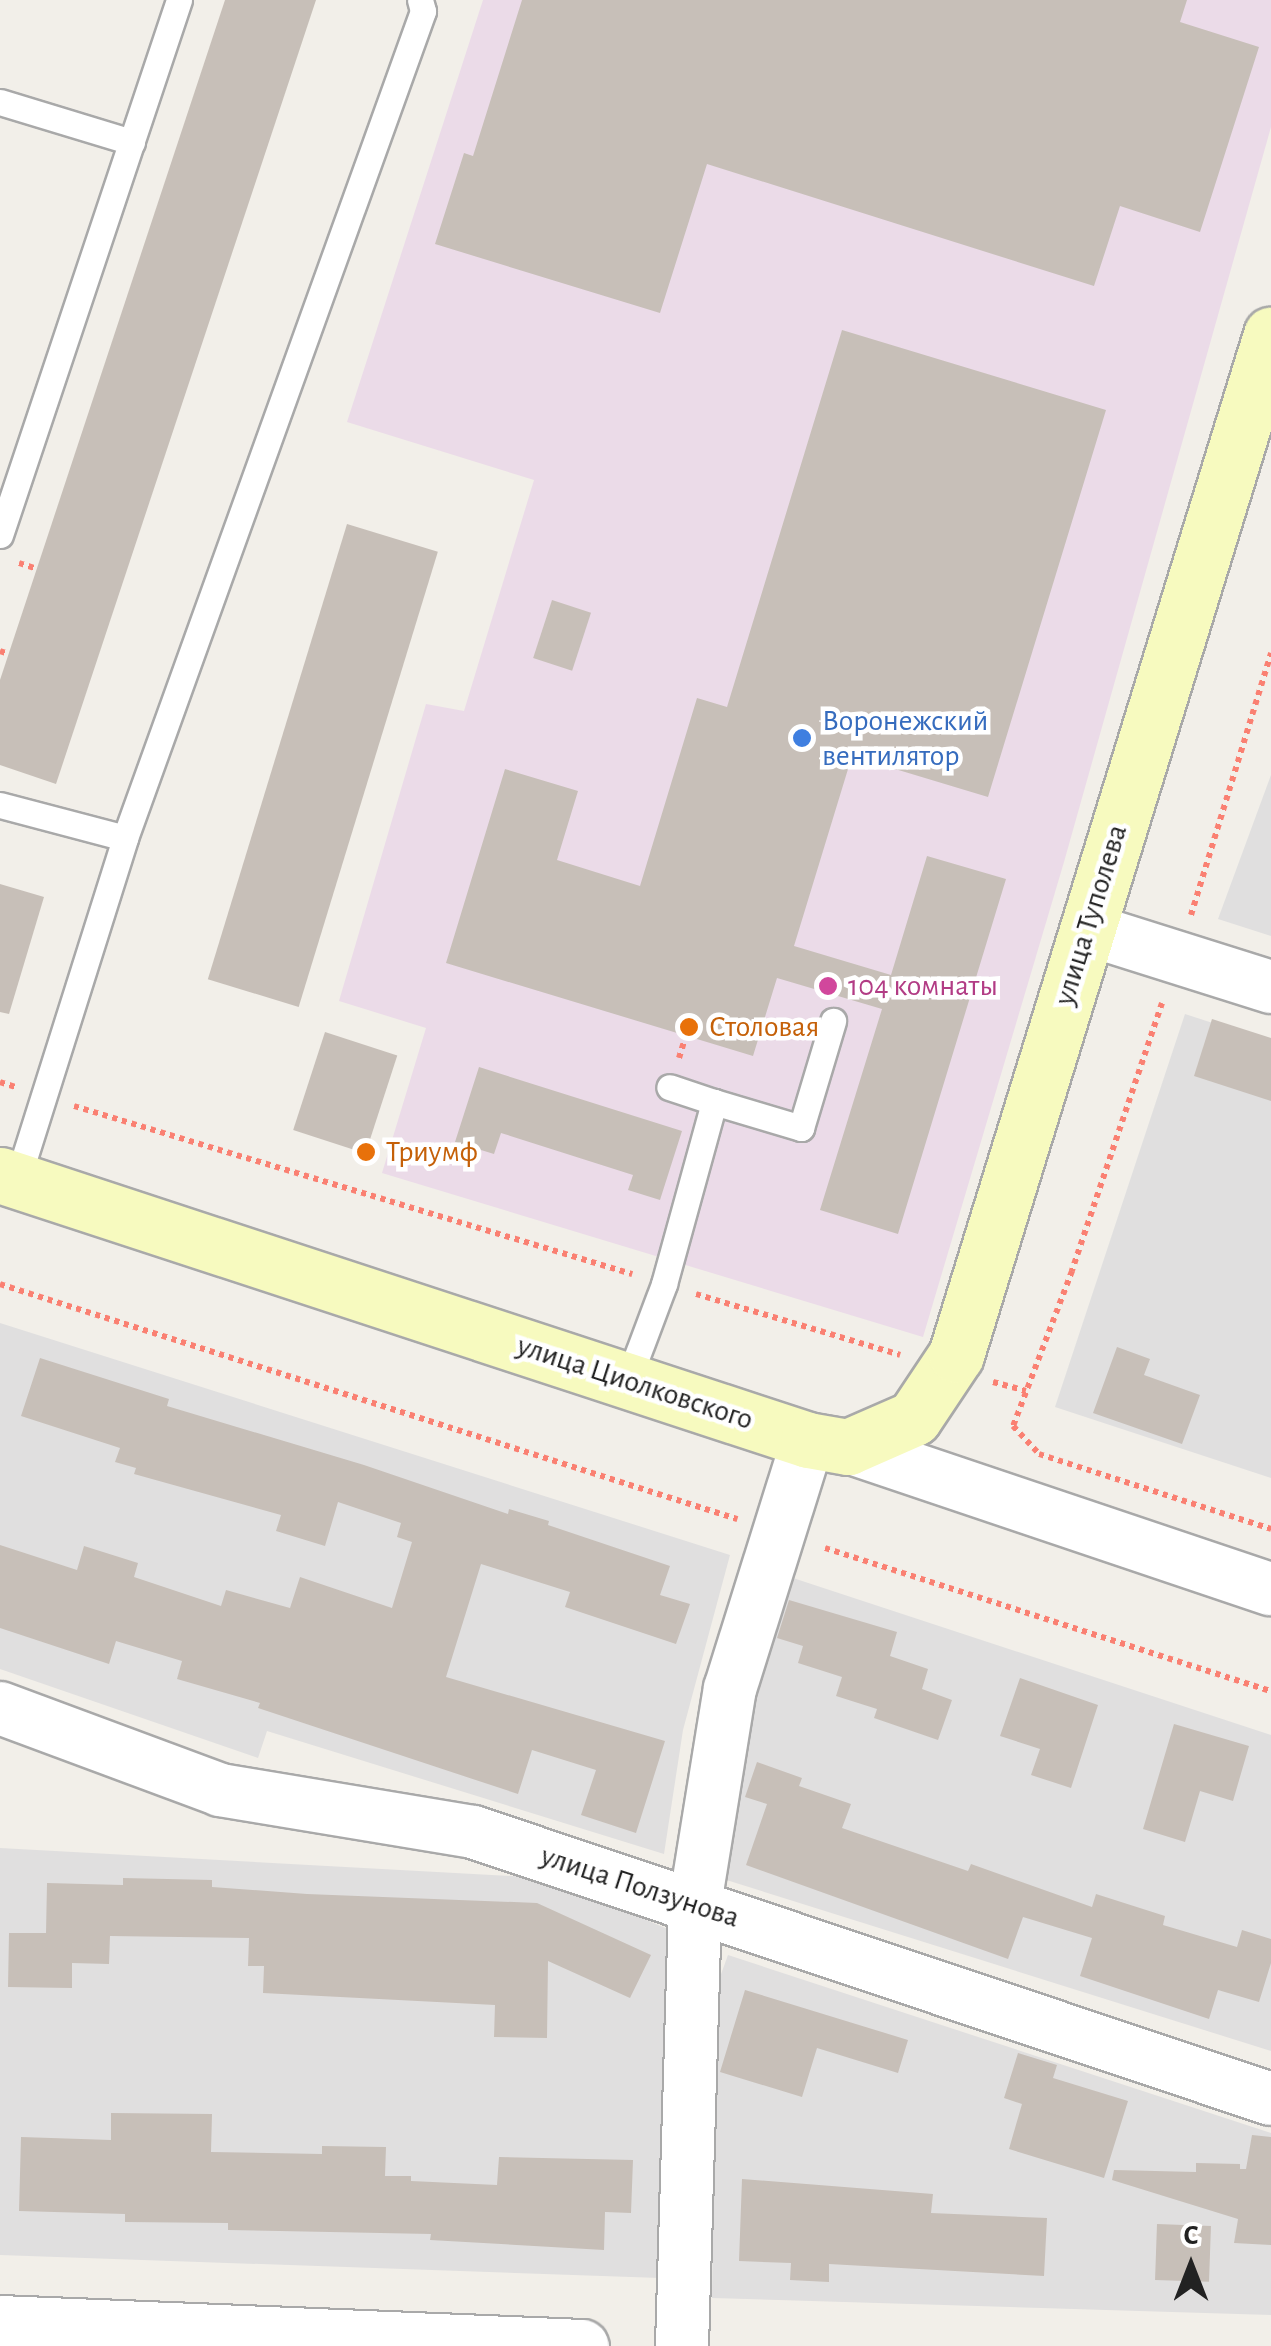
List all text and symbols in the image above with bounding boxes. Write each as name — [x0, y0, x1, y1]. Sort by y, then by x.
place label: Воронежский вентилятор — [822, 703, 988, 774]
marker: Воронежский вентилятор — [791, 727, 813, 749]
street label: улица Туполева — [1047, 821, 1135, 1009]
place label: 104 комнаты — [848, 968, 998, 1004]
marker: 104 комнаты — [817, 975, 839, 997]
place label: Столовая — [709, 1009, 819, 1045]
marker: Столовая — [678, 1016, 700, 1038]
place label: Триумф — [386, 1134, 478, 1170]
marker: Триумф — [355, 1141, 377, 1163]
street label: улица Циолковского — [513, 1328, 757, 1438]
street label: улица Ползунова — [536, 1838, 744, 1936]
north arrow — [1141, 2216, 1241, 2316]
text: С — [1183, 2222, 1199, 2250]

